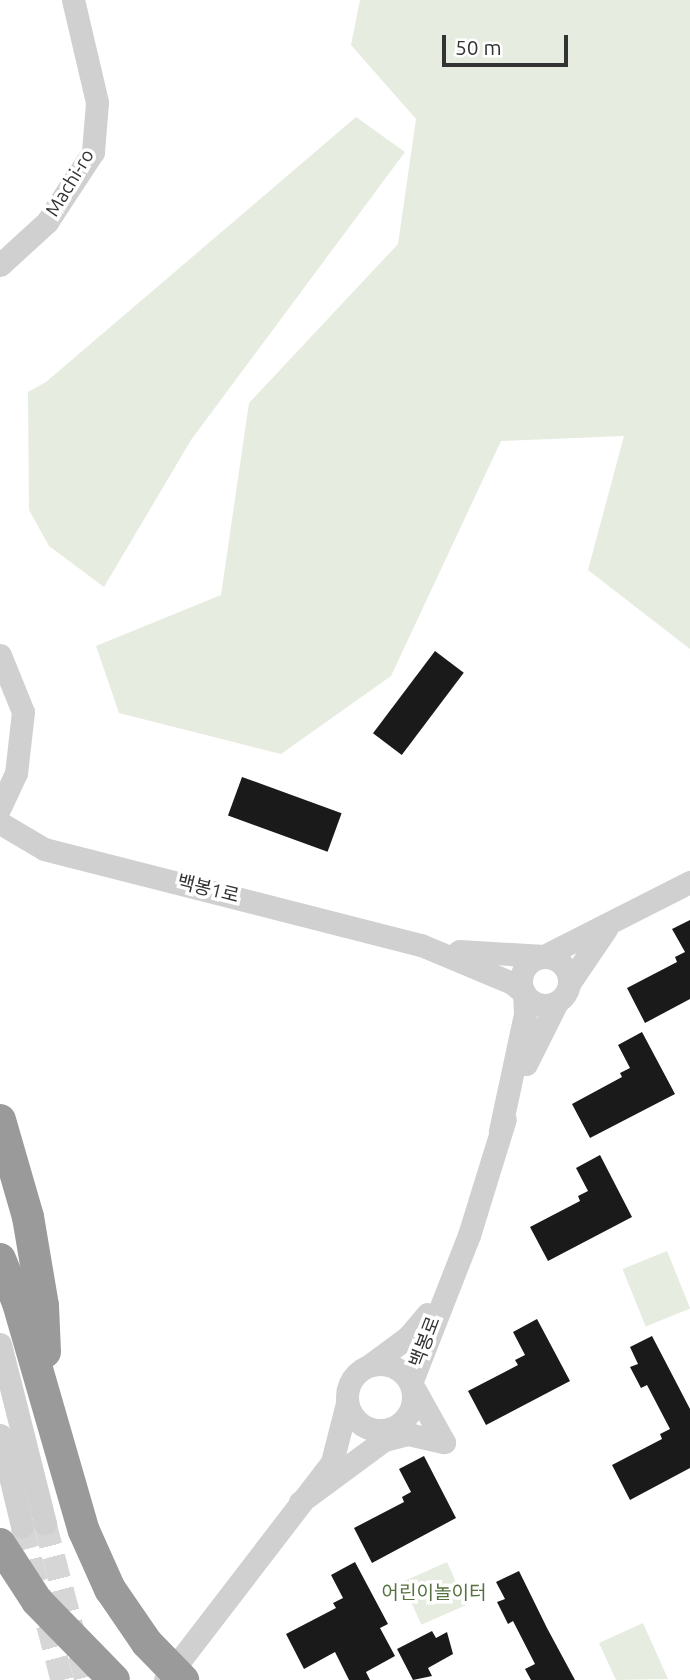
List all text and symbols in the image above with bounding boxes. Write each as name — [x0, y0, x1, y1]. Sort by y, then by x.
scale bar — [445, 21, 571, 65]
text: 50 m — [455, 35, 502, 59]
street label: Machi-ro — [41, 145, 99, 221]
street label: 백봉1로 — [175, 870, 241, 908]
street label: 백봉로 — [405, 1313, 445, 1371]
park label: 어린이놀이터 — [382, 1582, 486, 1604]

